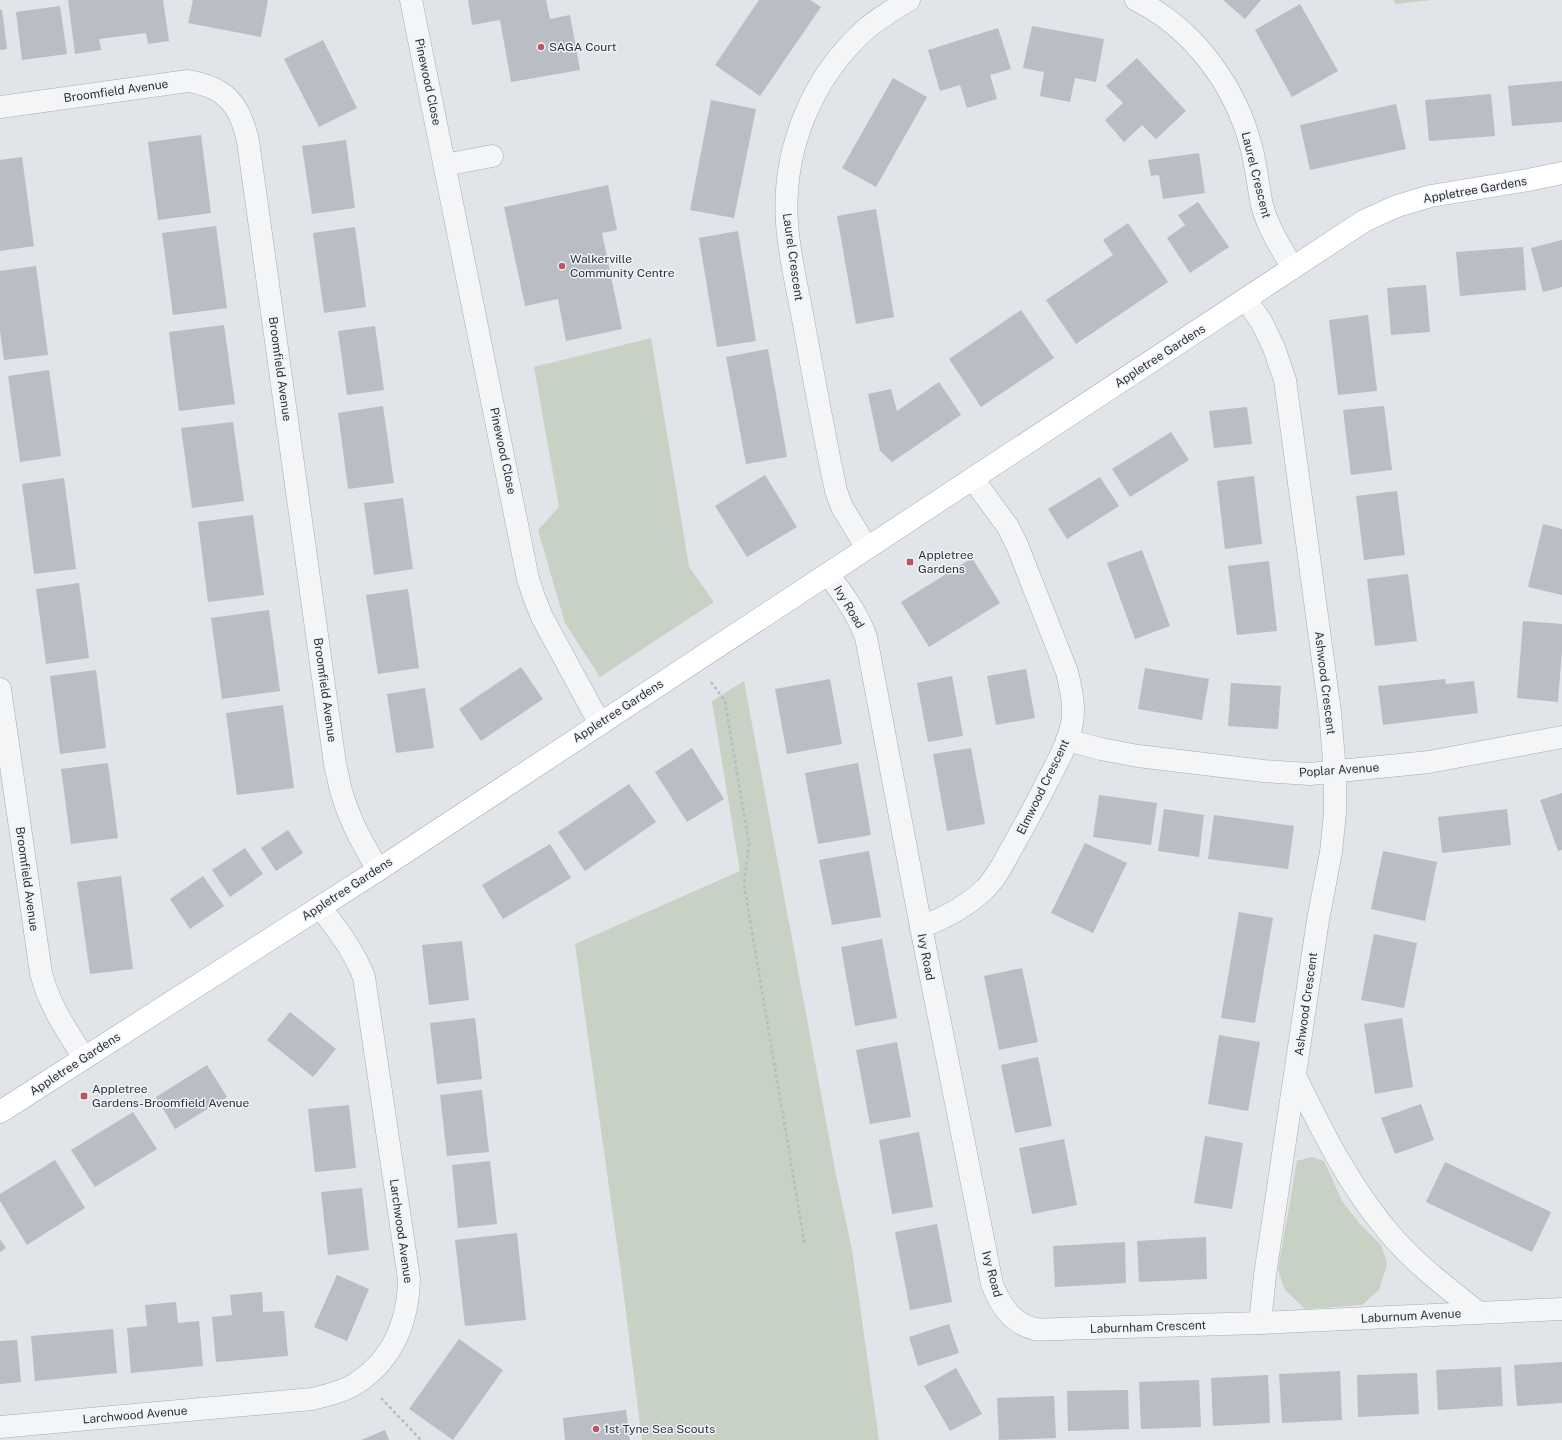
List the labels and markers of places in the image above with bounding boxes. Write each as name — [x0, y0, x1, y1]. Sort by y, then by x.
place label: SAGA Court — [549, 40, 617, 54]
marker: SAGA Court — [536, 42, 546, 52]
place label: Walkerville Community Centre — [570, 252, 675, 280]
marker: Walkerville Community Centre — [557, 261, 567, 271]
place label: Appletree Gardens — [918, 548, 974, 576]
marker: Appletree Gardens — [905, 557, 915, 567]
place label: Appletree Gardens-Broomfield Avenue — [92, 1082, 250, 1110]
marker: Appletree Gardens-Broomfield Avenue — [79, 1091, 89, 1101]
place label: 1st Tyne Sea Scouts — [604, 1422, 715, 1436]
marker: 1st Tyne Sea Scouts — [591, 1424, 601, 1434]

